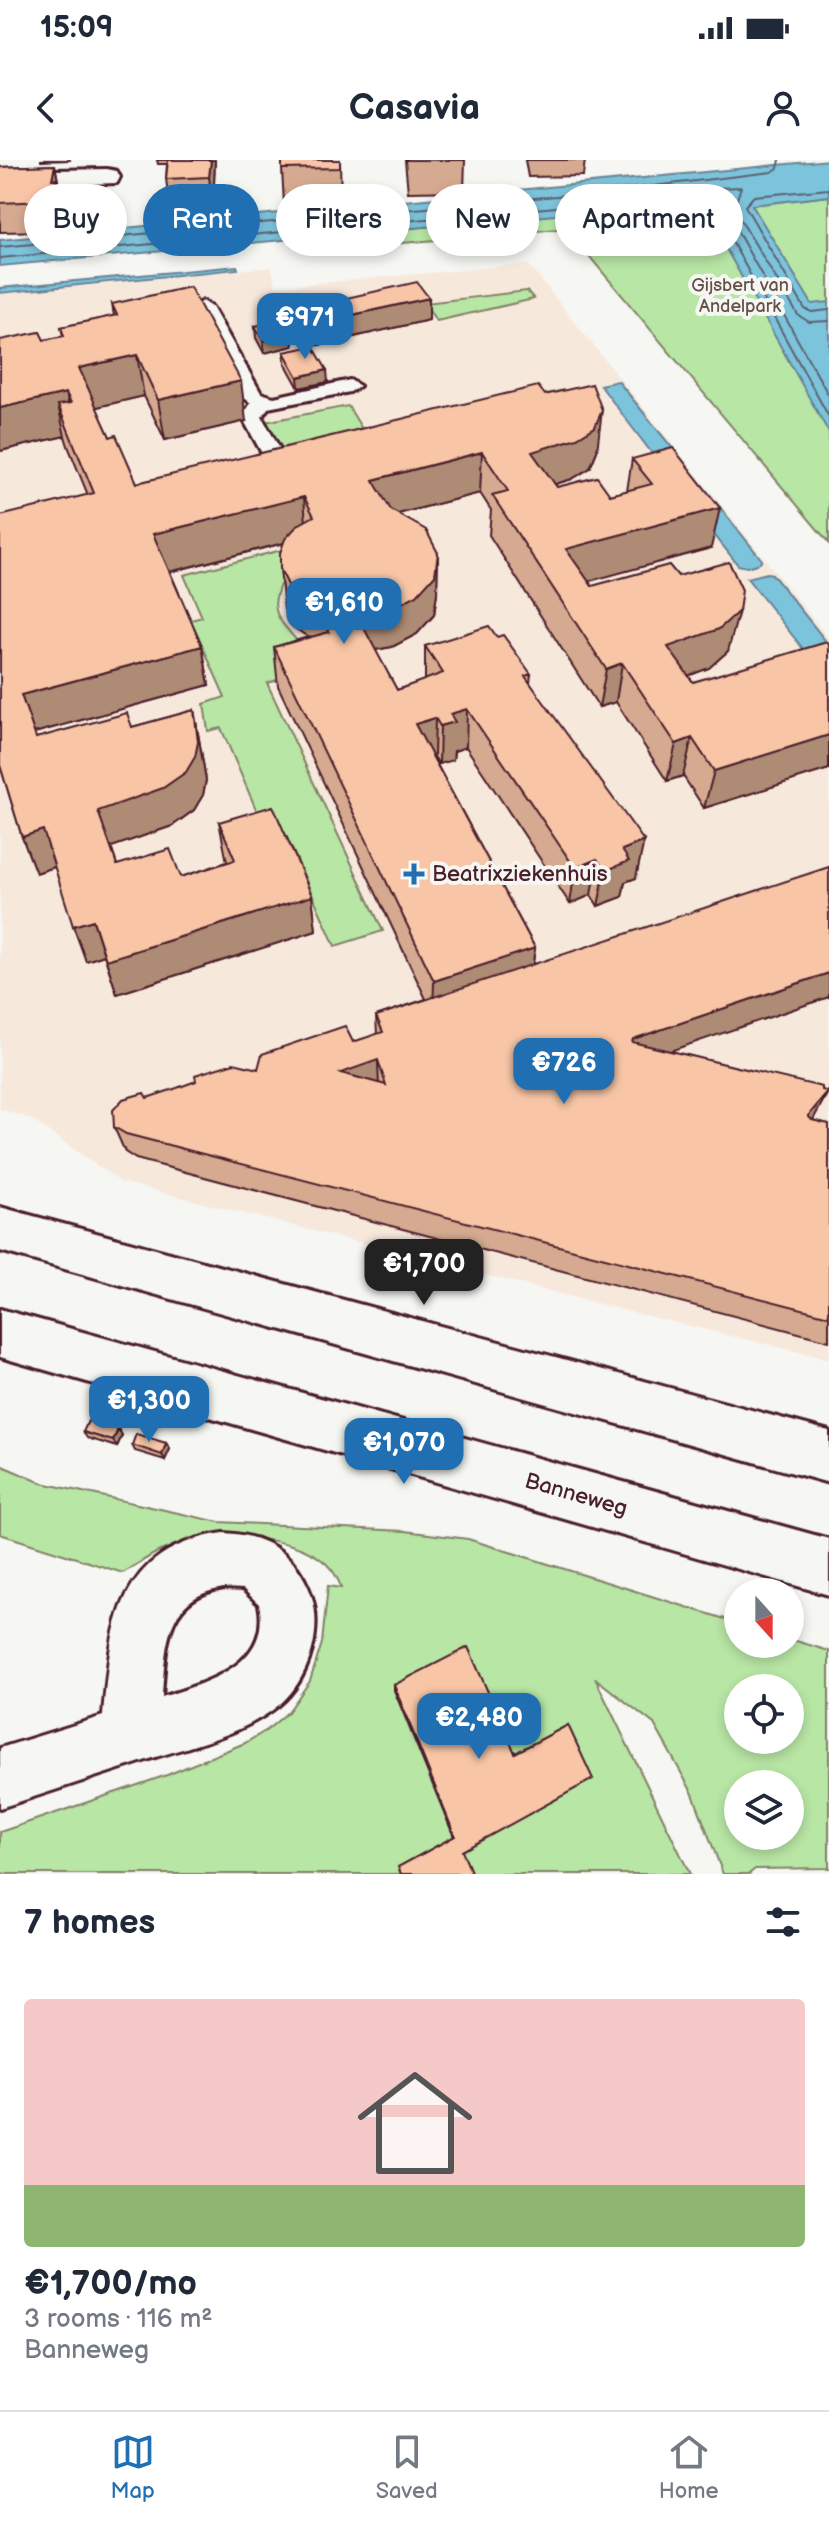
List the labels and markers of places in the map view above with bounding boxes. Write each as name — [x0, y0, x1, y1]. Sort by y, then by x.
pin: €971 — [258, 293, 352, 361]
pin: €1,610 — [279, 578, 409, 646]
place label: Beatrixziekenhuis — [432, 861, 608, 888]
marker: Beatrixziekenhuis — [403, 863, 425, 885]
pin: €726 — [517, 1038, 611, 1106]
pin: €1,700 — [359, 1239, 489, 1307]
pin: €1,300 — [84, 1376, 214, 1444]
pin: €1,070 — [339, 1418, 469, 1486]
pin: €2,480 — [414, 1693, 544, 1761]

